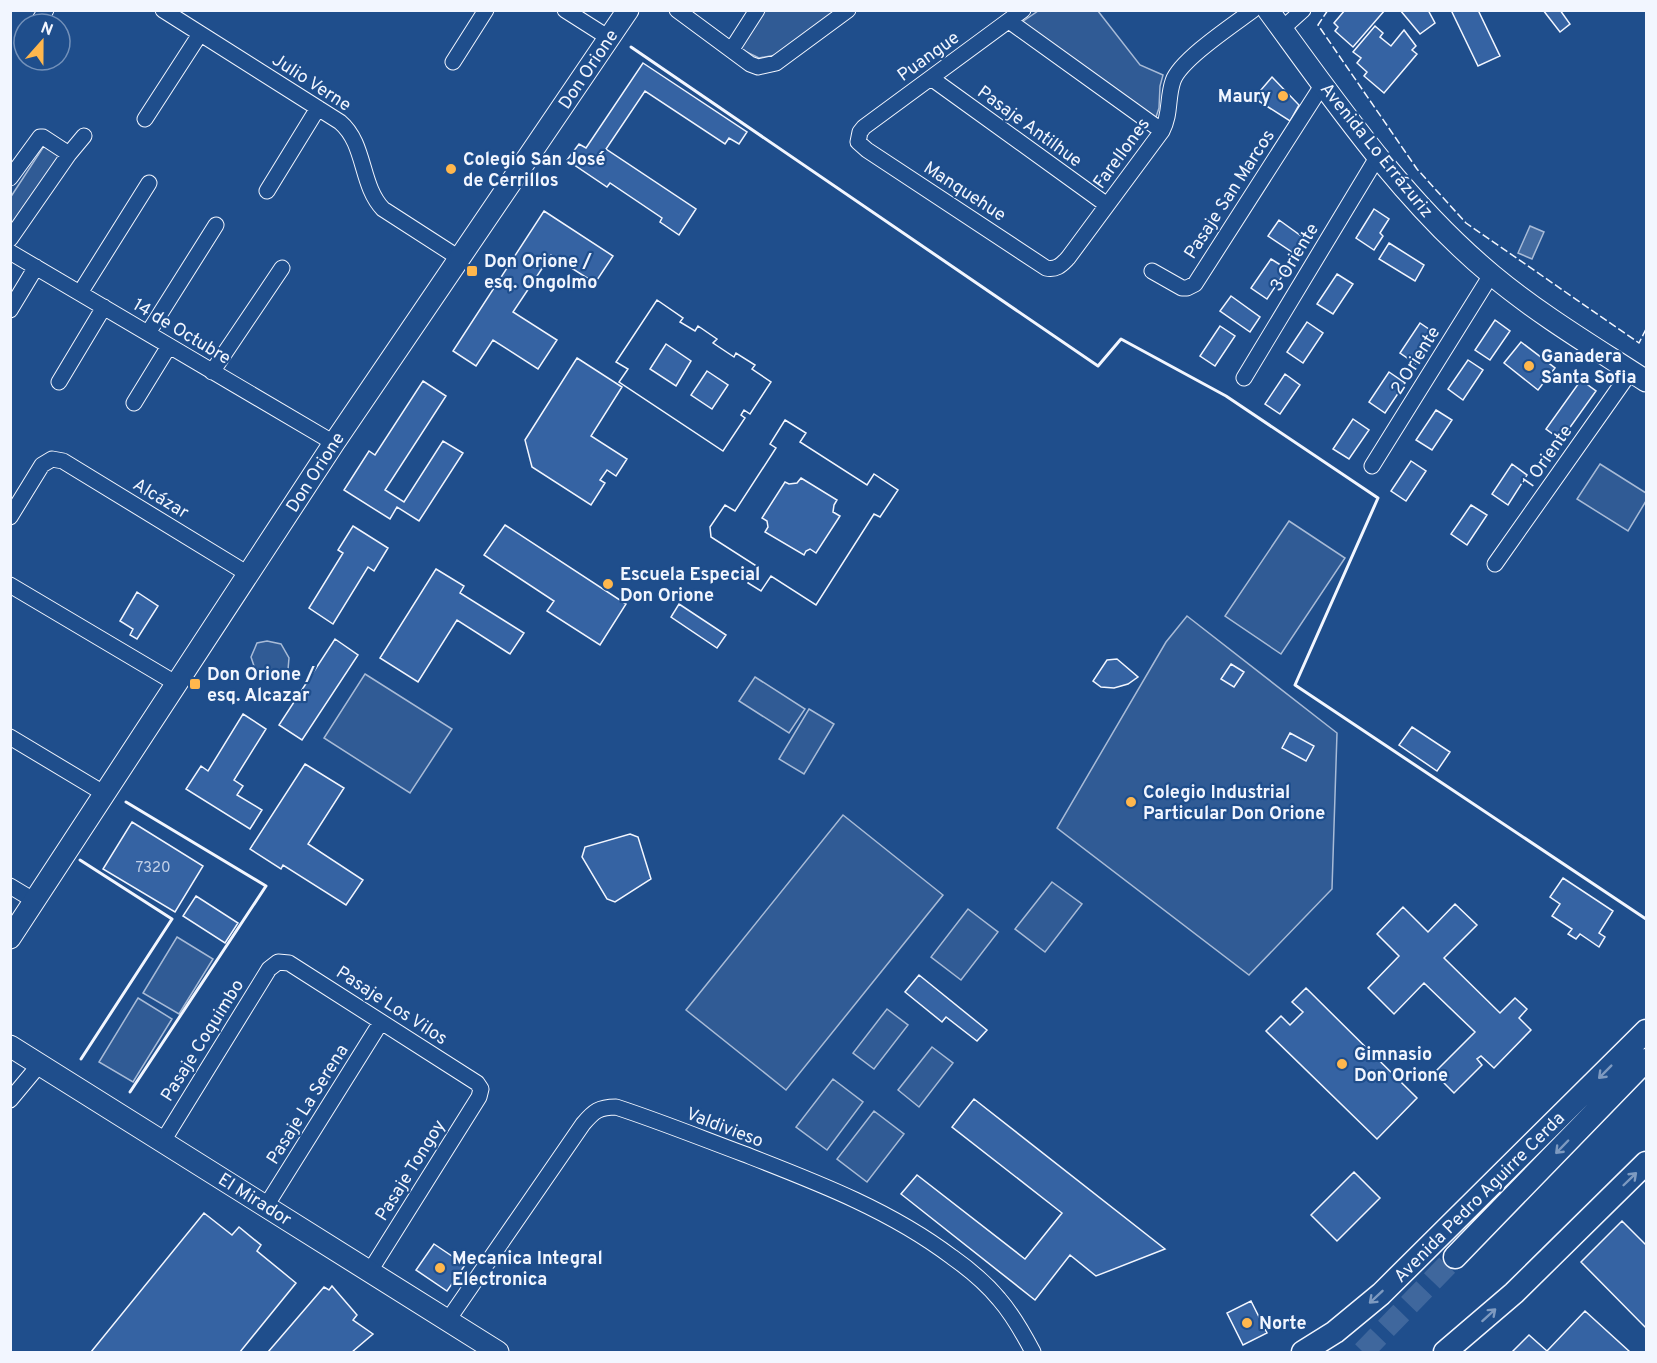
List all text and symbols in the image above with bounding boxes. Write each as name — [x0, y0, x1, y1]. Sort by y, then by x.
north arrow — [12, 12, 72, 72]
text: N — [38, 18, 56, 41]
street label: Don Orione — [554, 26, 624, 114]
street label: Puangue — [893, 27, 964, 87]
street label: Julio Verne — [267, 49, 355, 117]
street label: Avenida Lo Errázuriz — [1314, 79, 1437, 223]
street label: Pasaje Antilhue — [972, 81, 1086, 173]
place label: Maury — [1218, 86, 1271, 109]
marker: Maury — [1276, 89, 1290, 103]
street label: Farellones — [1089, 114, 1156, 194]
street label: Pasaje San Marcos — [1180, 126, 1281, 264]
place label: Colegio San José de Cerrillos — [463, 149, 606, 193]
street label: Manquehue — [919, 157, 1010, 227]
marker: Colegio San José de Cerrillos — [444, 162, 458, 176]
street label: 3 Oriente — [1266, 219, 1325, 296]
place label: Don Orione / esq. Ongolmo — [484, 251, 597, 295]
marker: Don Orione / esq. Ongolmo — [465, 264, 479, 278]
street label: 14 de Octubre — [128, 294, 234, 371]
street label: 2 Oriente — [1386, 322, 1446, 399]
place label: Ganadera Santa Sofia — [1541, 346, 1636, 390]
marker: Ganadera Santa Sofia — [1522, 359, 1536, 373]
street label: 1 Oriente — [1518, 421, 1578, 493]
street label: Don Orione — [282, 428, 351, 517]
street label: Alcázar — [128, 474, 192, 525]
place label: Escuela Especial Don Orione — [620, 564, 760, 608]
marker: Escuela Especial Don Orione — [601, 577, 615, 591]
place label: Don Orione / esq. Alcazar — [207, 664, 316, 708]
marker: Don Orione / esq. Alcazar — [188, 677, 202, 691]
place label: Colegio Industrial Particular Don Orione — [1143, 782, 1325, 826]
marker: Colegio Industrial Particular Don Orione — [1124, 795, 1138, 809]
house number: 7320 — [135, 859, 171, 878]
street label: Pasaje Los Vilos — [331, 962, 451, 1051]
street label: Pasaje Coquimbo — [156, 975, 250, 1106]
street label: Pasaje La Serena — [262, 1040, 354, 1169]
place label: Gimnasio Don Orione — [1354, 1044, 1448, 1088]
marker: Gimnasio Don Orione — [1335, 1057, 1349, 1071]
one-way arrow — [1597, 1065, 1612, 1079]
street label: Valdivieso — [683, 1103, 766, 1154]
street label: Avenida Pedro Aguirre Cerda — [1390, 1108, 1570, 1288]
street label: Pasaje Tongoy — [371, 1116, 452, 1226]
one-way arrow — [1555, 1139, 1569, 1154]
street label: El Mirador — [213, 1169, 295, 1232]
one-way arrow — [1622, 1172, 1637, 1187]
place label: Mecanica Integral Electronica — [452, 1248, 603, 1292]
marker: Mecanica Integral Electronica — [433, 1261, 447, 1275]
one-way arrow — [1369, 1290, 1384, 1305]
one-way arrow — [1482, 1308, 1497, 1322]
place label: Norte — [1259, 1313, 1307, 1336]
marker: Norte — [1240, 1316, 1254, 1330]

